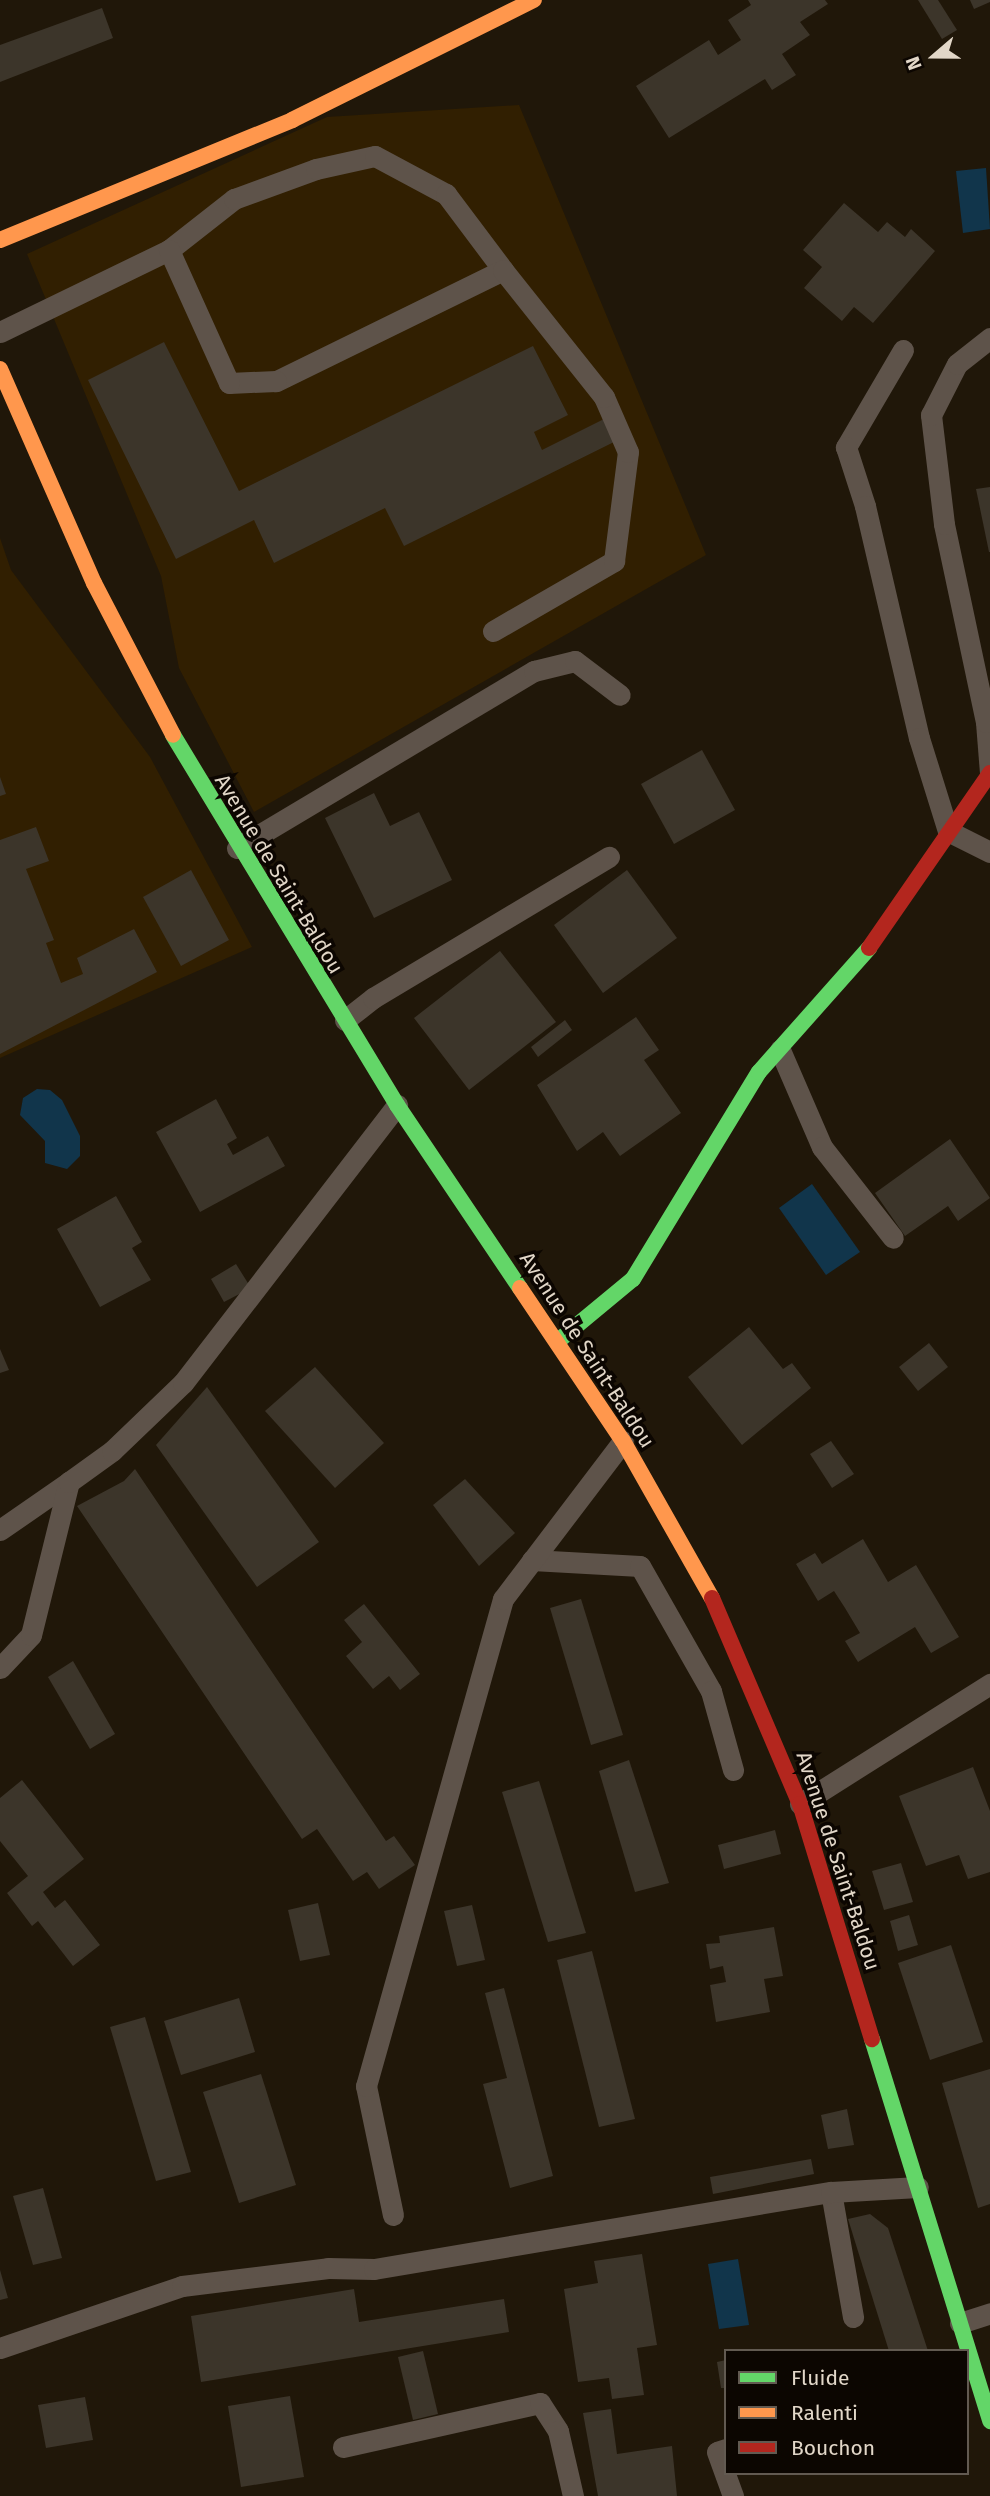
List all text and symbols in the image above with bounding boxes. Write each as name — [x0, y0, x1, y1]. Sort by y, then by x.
north arrow — [899, 21, 969, 91]
text: N — [901, 54, 927, 73]
street label: Avenue de Saint-Baldou — [209, 770, 349, 978]
street label: Avenue de Saint-Baldou — [514, 1247, 660, 1453]
street label: Avenue de Saint-Baldou — [791, 1749, 885, 1973]
legend — [724, 2349, 969, 2475]
text: Fluide — [791, 2365, 849, 2391]
text: Ralenti — [791, 2400, 858, 2426]
text: Bouchon — [791, 2435, 875, 2461]

